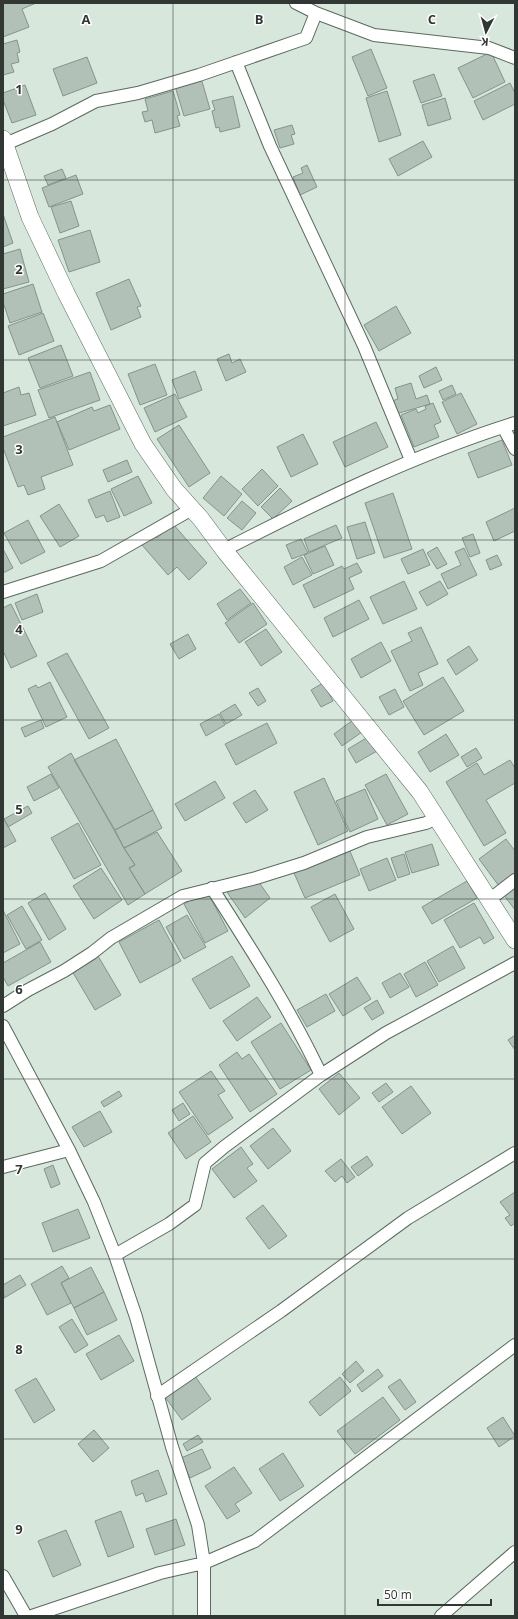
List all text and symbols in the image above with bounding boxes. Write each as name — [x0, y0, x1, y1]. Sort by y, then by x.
text: A — [82, 10, 91, 28]
text: B — [255, 10, 264, 28]
text: C — [428, 10, 436, 28]
north arrow — [466, 12, 506, 52]
text: K — [480, 35, 489, 50]
text: 1 — [15, 80, 23, 98]
text: 2 — [15, 260, 23, 278]
text: 3 — [15, 440, 23, 458]
text: 4 — [15, 620, 23, 638]
text: 5 — [15, 800, 23, 818]
text: 6 — [15, 980, 23, 998]
text: 7 — [15, 1160, 23, 1178]
text: 8 — [15, 1340, 23, 1358]
text: 9 — [15, 1520, 23, 1538]
scale bar — [378, 1581, 491, 1607]
text: 50 m — [384, 1586, 412, 1603]

